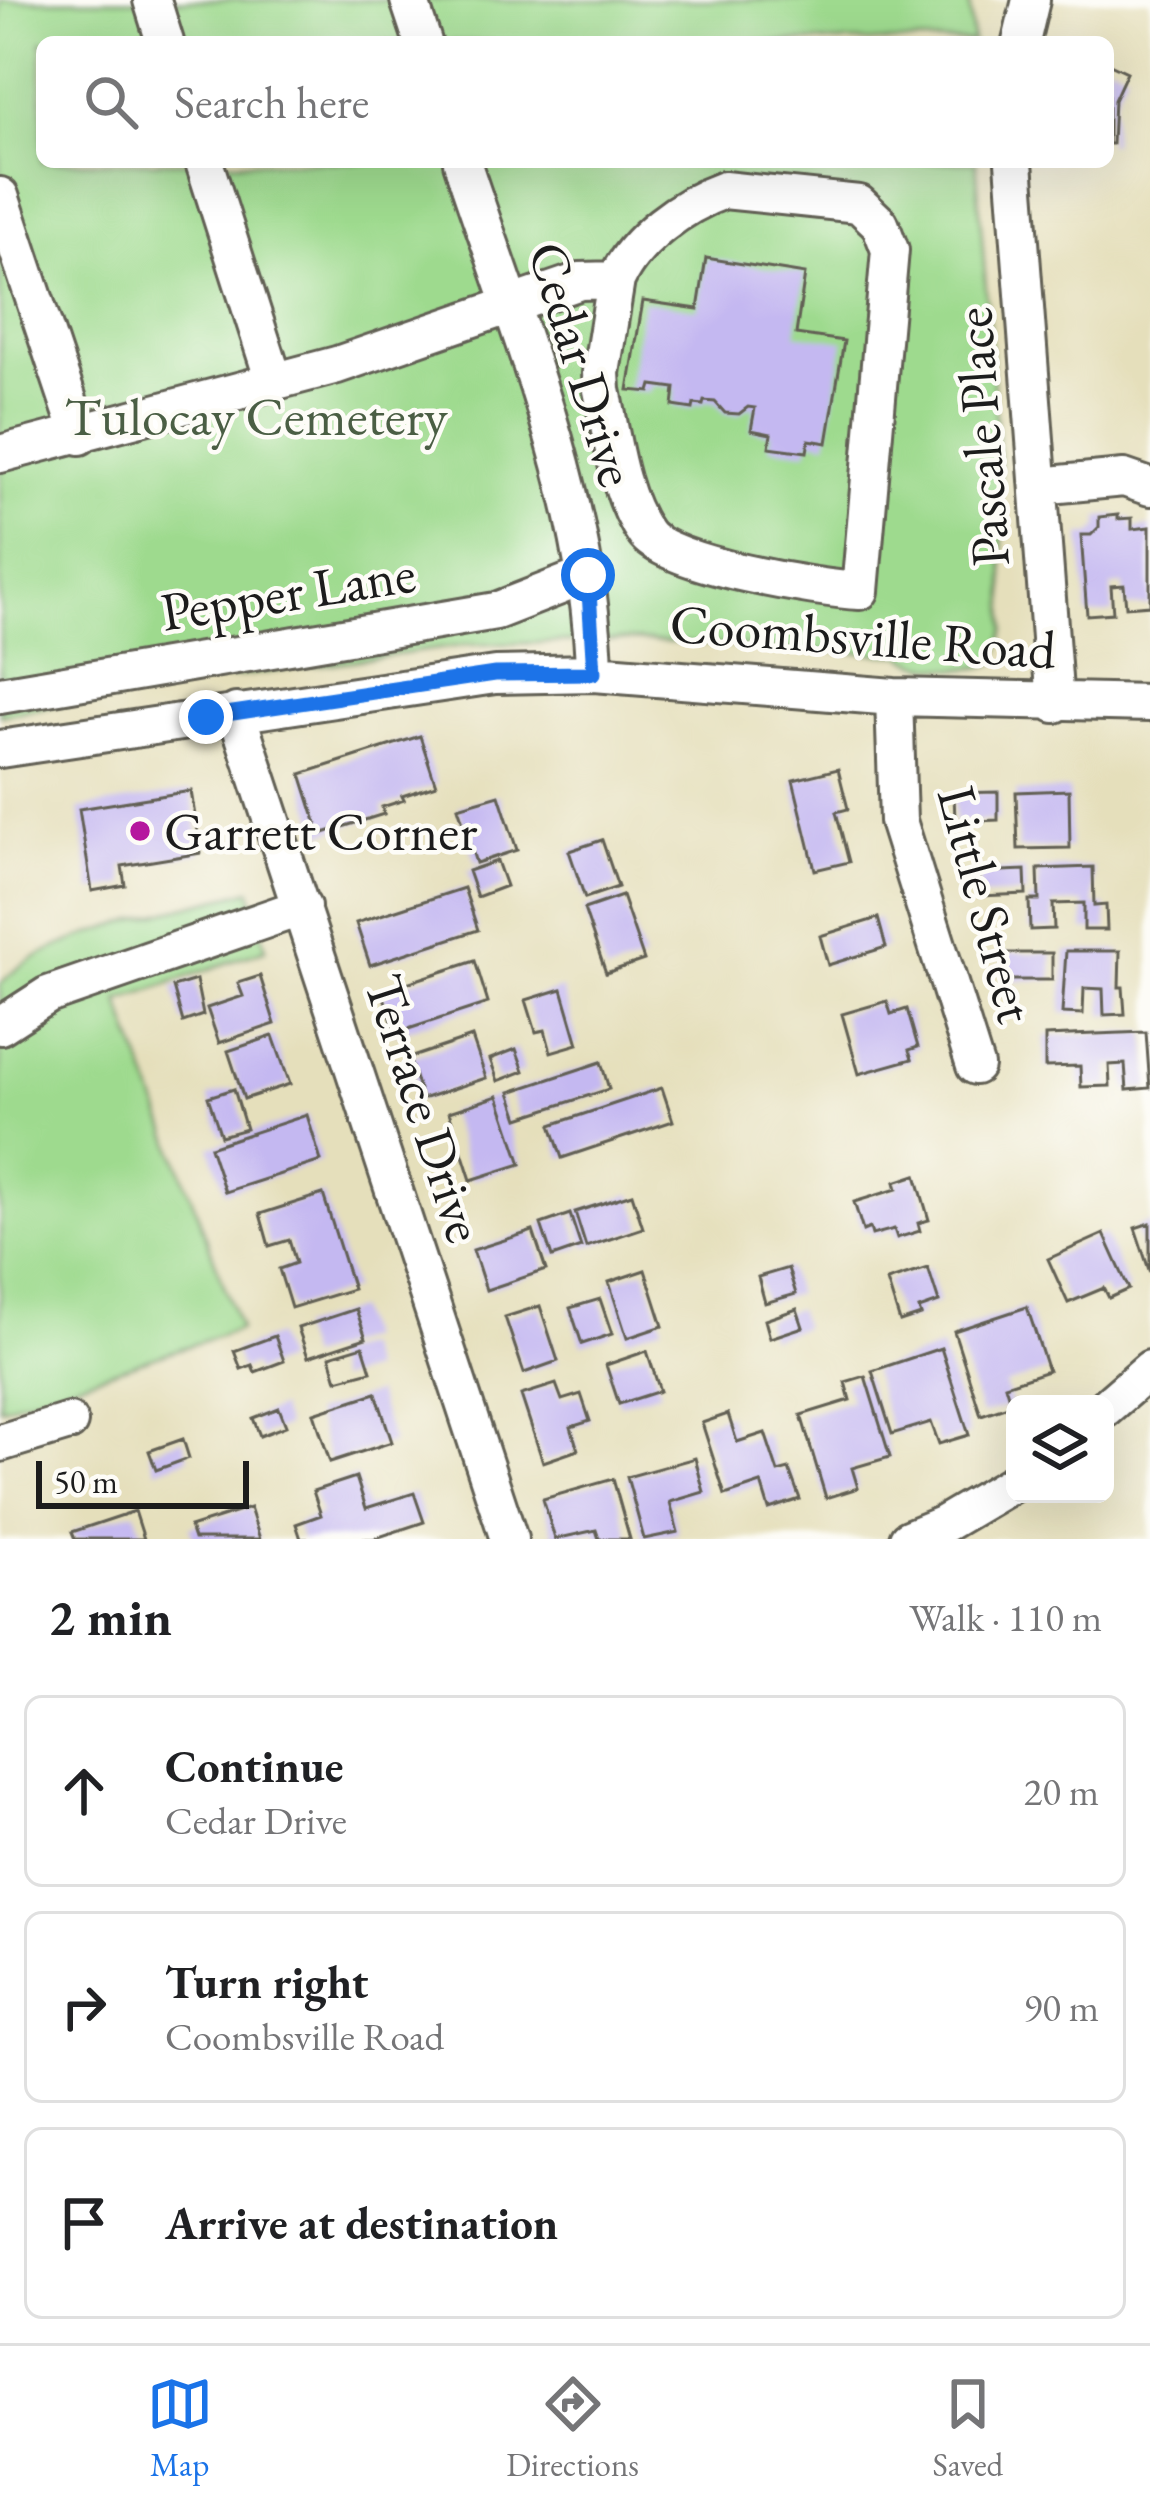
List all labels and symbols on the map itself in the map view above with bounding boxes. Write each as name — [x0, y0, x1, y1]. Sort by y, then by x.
street label: Cedar Drive — [513, 233, 653, 495]
street label: Pascale Place — [937, 305, 1025, 569]
park label: Tulocay Cemetery — [64, 381, 448, 451]
street label: Pepper Lane — [156, 537, 420, 647]
route start — [561, 548, 615, 602]
street label: Coombsville Road — [668, 588, 1059, 684]
route end — [179, 690, 233, 744]
street label: Little Street — [922, 778, 1052, 1030]
place label: Garrett Corner — [164, 796, 477, 866]
marker: Garrett Corner — [127, 818, 153, 844]
street label: Terrace Drive — [349, 965, 501, 1251]
scale bar — [36, 1455, 249, 1508]

